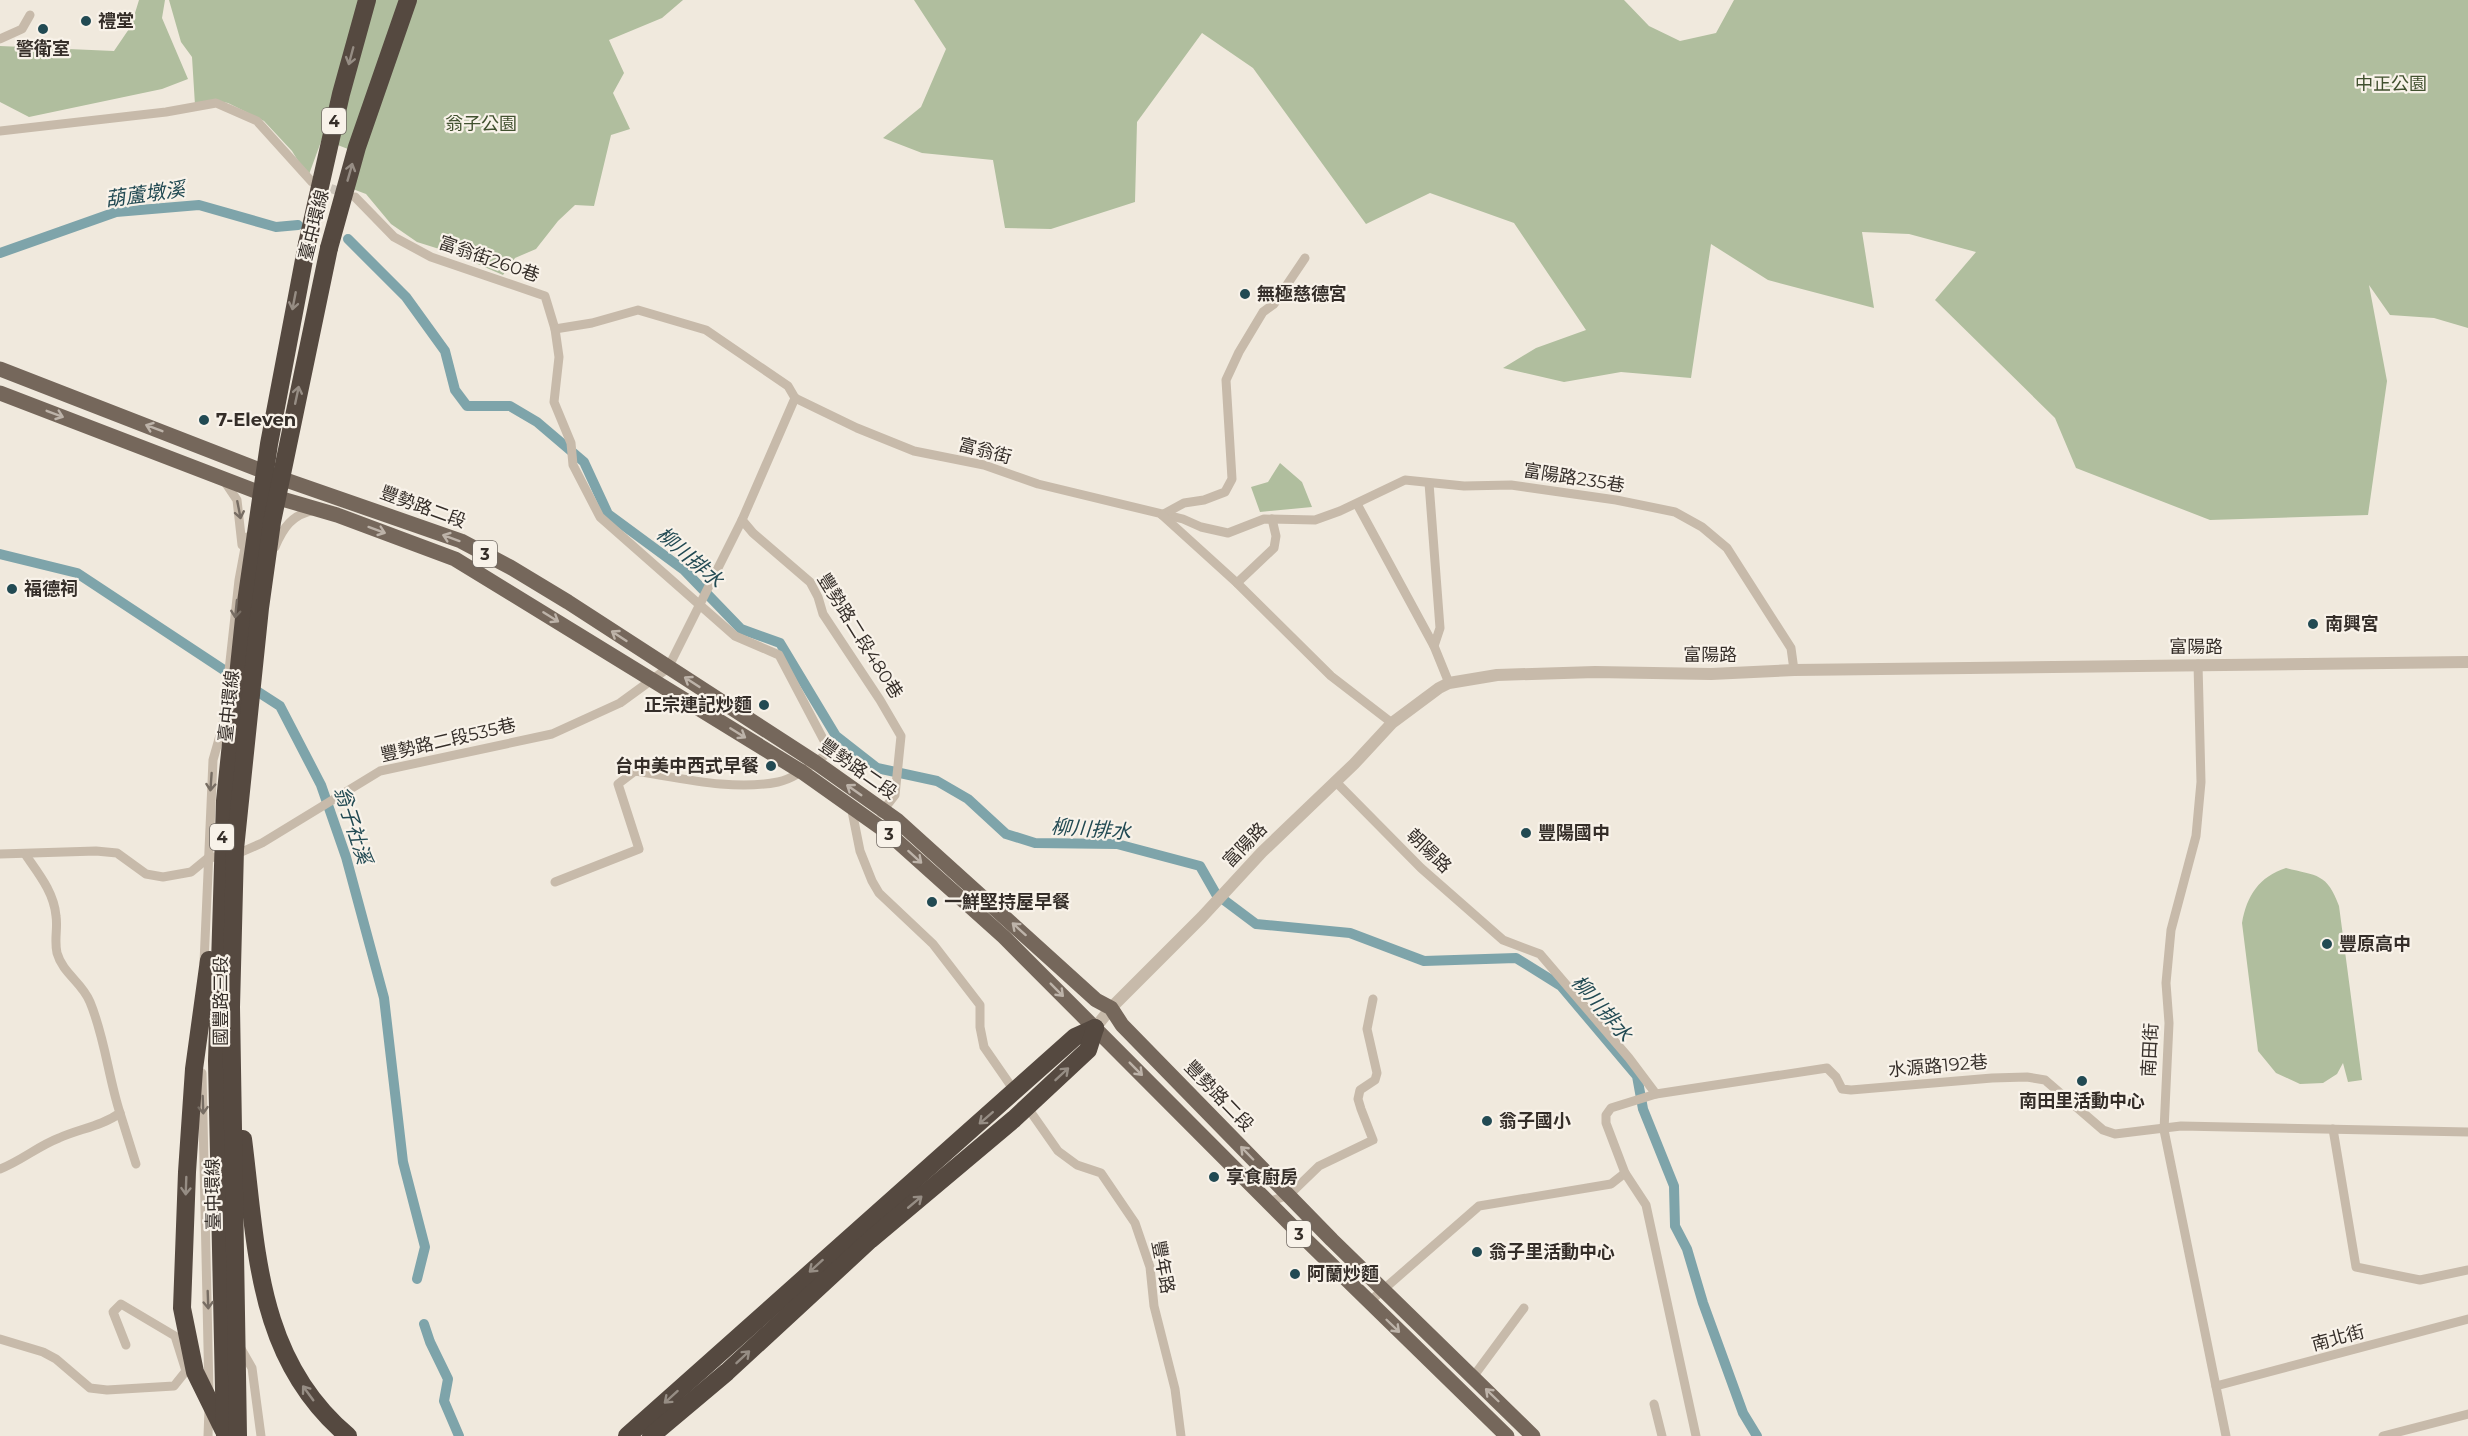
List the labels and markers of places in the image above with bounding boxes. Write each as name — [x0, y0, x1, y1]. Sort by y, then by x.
place label: 禮堂 — [98, 10, 134, 32]
marker: 禮堂 — [79, 14, 93, 28]
marker: 警衛室 — [36, 22, 50, 36]
place label: 警衛室 — [16, 38, 70, 60]
place label: 無極慈德宮 — [1257, 283, 1347, 305]
marker: 無極慈德宮 — [1238, 287, 1252, 301]
place label: 7-Eleven — [216, 409, 296, 431]
marker: 7-Eleven — [197, 413, 211, 427]
place label: 福德祠 — [24, 578, 78, 600]
marker: 福德祠 — [5, 582, 19, 596]
place label: 南興宮 — [2325, 613, 2379, 635]
marker: 南興宮 — [2306, 617, 2320, 631]
place label: 正宗連記炒麵 — [644, 694, 752, 716]
marker: 正宗連記炒麵 — [757, 698, 771, 712]
place label: 台中美中西式早餐 — [615, 755, 759, 777]
marker: 台中美中西式早餐 — [764, 759, 778, 773]
place label: 豐陽國中 — [1538, 822, 1610, 844]
marker: 豐陽國中 — [1519, 826, 1533, 840]
place label: 一鮮堅持屋早餐 — [944, 891, 1070, 913]
marker: 一鮮堅持屋早餐 — [925, 895, 939, 909]
place label: 豐原高中 — [2339, 933, 2411, 955]
marker: 豐原高中 — [2320, 937, 2334, 951]
marker: 南田里活動中心 — [2075, 1074, 2089, 1088]
place label: 南田里活動中心 — [2019, 1090, 2145, 1112]
place label: 翁子國小 — [1499, 1110, 1571, 1132]
marker: 翁子國小 — [1480, 1114, 1494, 1128]
place label: 享食廚房 — [1226, 1166, 1298, 1188]
marker: 享食廚房 — [1207, 1170, 1221, 1184]
place label: 翁子里活動中心 — [1489, 1241, 1615, 1263]
marker: 翁子里活動中心 — [1470, 1245, 1484, 1259]
place label: 阿蘭炒麵 — [1307, 1263, 1379, 1285]
marker: 阿蘭炒麵 — [1288, 1267, 1302, 1281]

